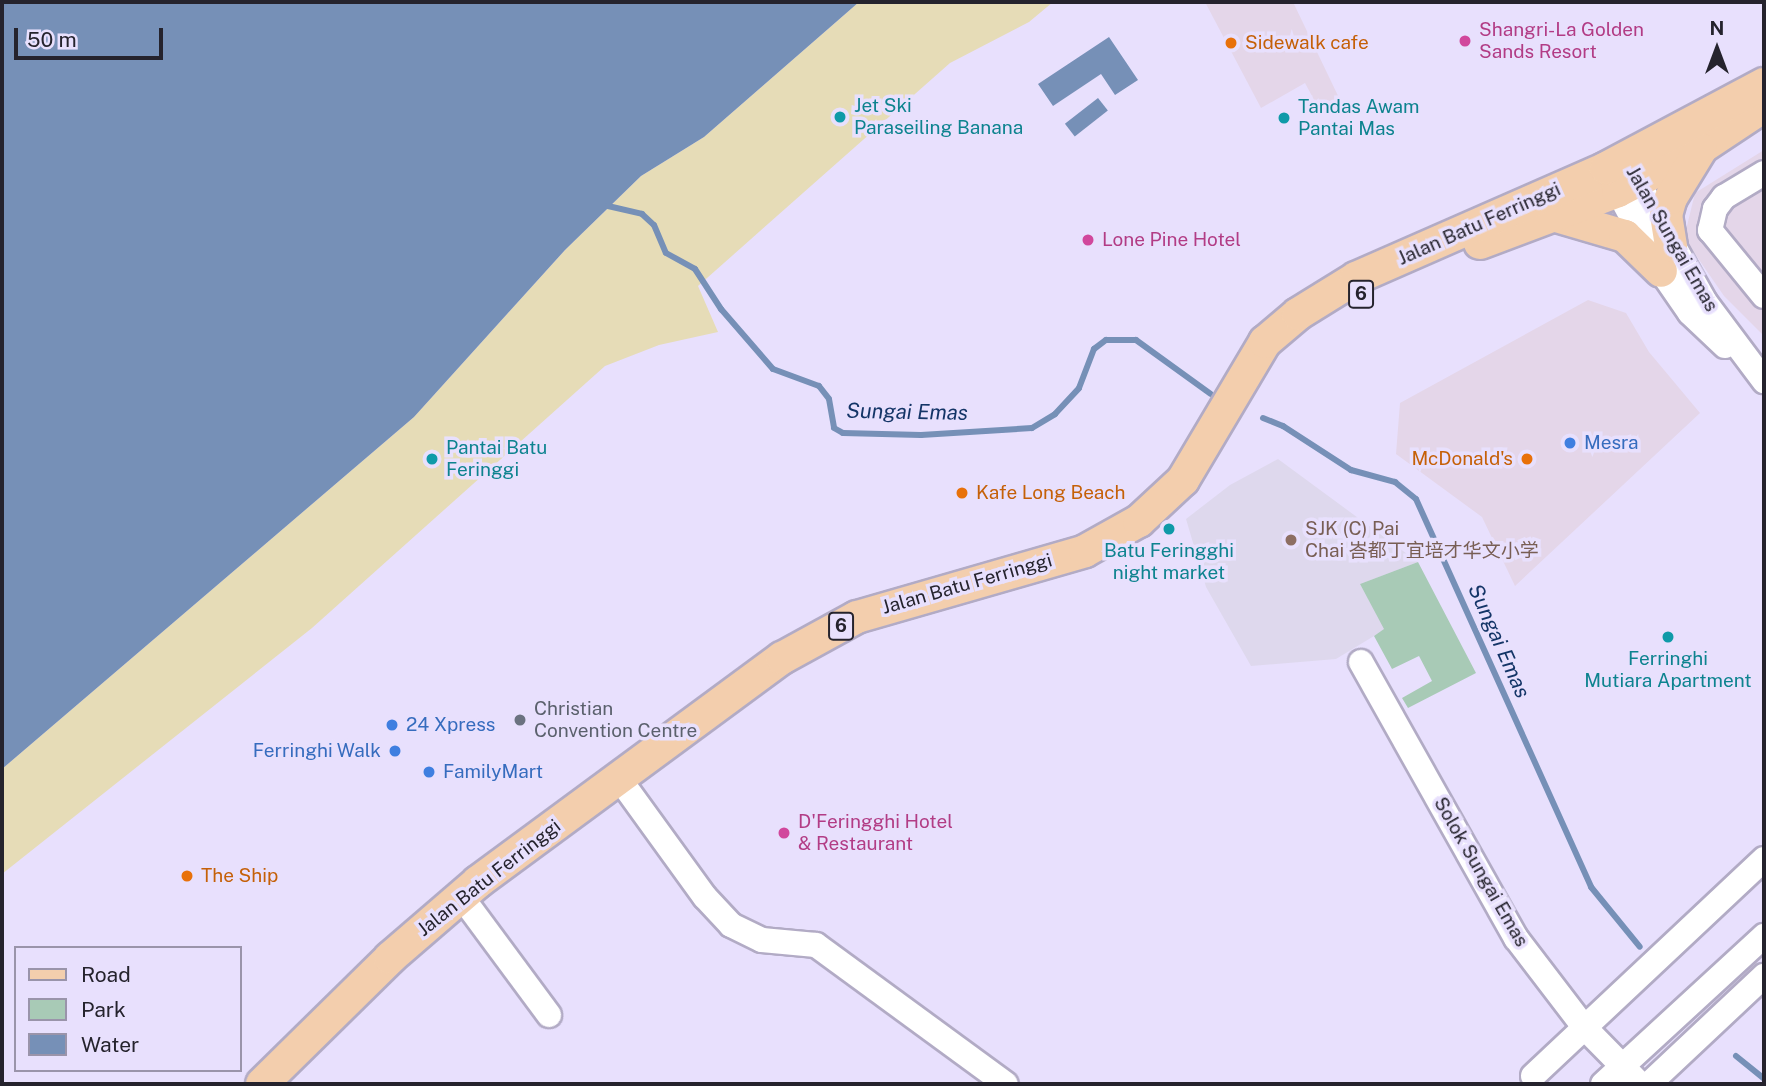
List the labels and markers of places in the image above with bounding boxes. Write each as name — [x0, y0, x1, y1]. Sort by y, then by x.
place label: Shangri-La Golden Sands Resort — [1479, 19, 1644, 63]
place label: Sidewalk cafe — [1245, 32, 1369, 54]
marker: Shangri-La Golden Sands Resort — [1457, 33, 1473, 49]
marker: Sidewalk cafe — [1223, 35, 1239, 51]
place label: Jet Ski Paraseiling Banana — [854, 95, 1023, 139]
place label: Tandas Awam Pantai Mas — [1298, 96, 1419, 140]
marker: Jet Ski Paraseiling Banana — [832, 109, 848, 125]
marker: Tandas Awam Pantai Mas — [1276, 110, 1292, 126]
place label: Lone Pine Hotel — [1102, 229, 1241, 251]
marker: Lone Pine Hotel — [1080, 232, 1096, 248]
place label: Mesra — [1584, 432, 1639, 454]
marker: Mesra — [1562, 435, 1578, 451]
place label: Pantai Batu Feringgi — [446, 437, 547, 481]
place label: McDonald's — [1411, 448, 1513, 470]
marker: Pantai Batu Feringgi — [424, 451, 440, 467]
marker: McDonald's — [1519, 451, 1535, 467]
place label: Kafe Long Beach — [976, 482, 1126, 504]
marker: Kafe Long Beach — [954, 485, 970, 501]
place label: SJK (C) Pai Chai 峇都丁宜培才华文小学 — [1305, 518, 1539, 562]
marker: Batu Feringghi night market — [1161, 521, 1177, 537]
marker: SJK (C) Pai Chai 峇都丁宜培才华文小学 — [1283, 532, 1299, 548]
place label: Batu Feringghi night market — [1104, 540, 1234, 584]
marker: Ferringhi Mutiara Apartment — [1660, 629, 1676, 645]
place label: Ferringhi Mutiara Apartment — [1584, 648, 1752, 692]
place label: Christian Convention Centre — [534, 698, 697, 742]
marker: Christian Convention Centre — [512, 712, 528, 728]
place label: 24 Xpress — [406, 714, 495, 736]
marker: 24 Xpress — [384, 717, 400, 733]
place label: Ferringhi Walk — [252, 740, 381, 762]
marker: Ferringhi Walk — [387, 743, 403, 759]
place label: FamilyMart — [443, 761, 543, 783]
marker: FamilyMart — [421, 764, 437, 780]
place label: D'Feringghi Hotel & Restaurant — [798, 811, 953, 855]
marker: D'Feringghi Hotel & Restaurant — [776, 825, 792, 841]
place label: The Ship — [201, 865, 278, 887]
marker: The Ship — [179, 868, 195, 884]

